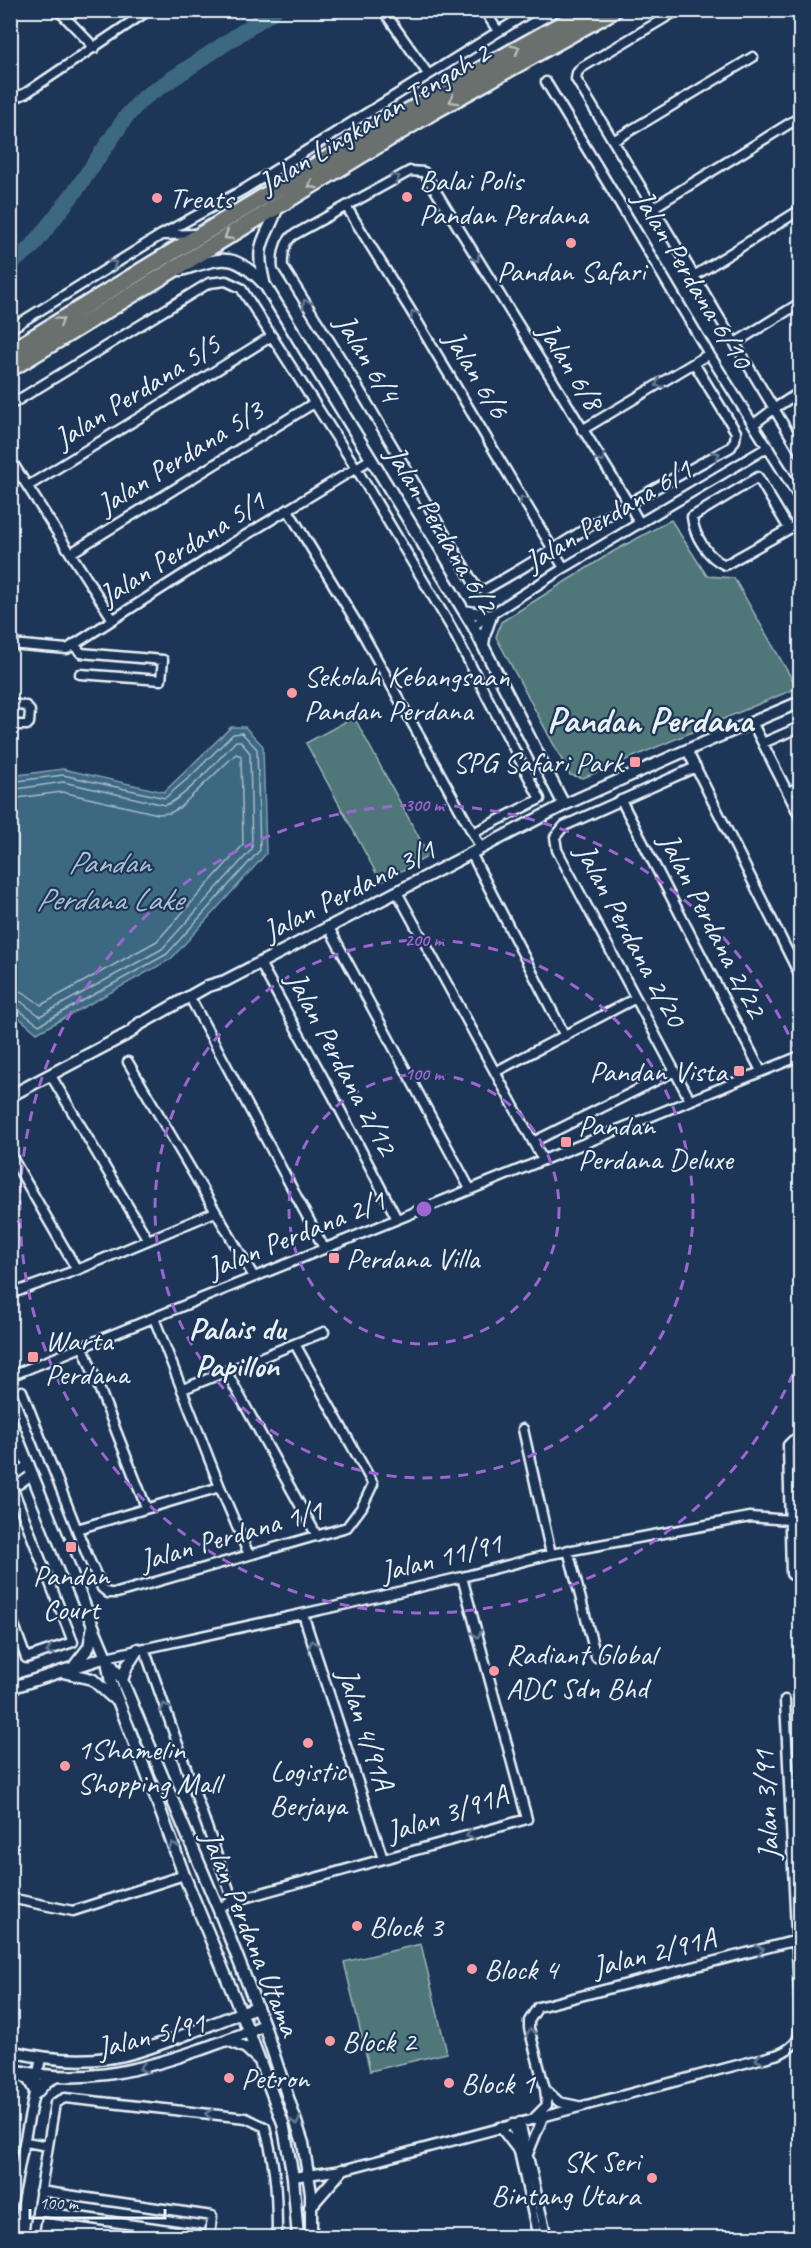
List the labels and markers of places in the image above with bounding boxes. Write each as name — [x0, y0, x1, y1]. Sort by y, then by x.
place label: Balai Polis Pandan Perdana — [419, 161, 590, 233]
place label: Treats — [169, 179, 236, 217]
marker: Balai Polis Pandan Perdana — [400, 190, 414, 204]
marker: Treats — [150, 191, 164, 205]
marker: Pandan Safari — [564, 236, 578, 250]
place label: Pandan Safari — [497, 252, 649, 290]
place label: Sekolah Kebangsaan Pandan Perdana — [304, 657, 510, 729]
marker: Sekolah Kebangsaan Pandan Perdana — [285, 686, 299, 700]
place label: SPG Safari Park — [453, 743, 625, 781]
marker: SPG Safari Park — [628, 755, 642, 769]
place label: Pandan Vista — [590, 1052, 729, 1090]
marker: Pandan Vista — [732, 1064, 746, 1078]
place label: Pandan Perdana Deluxe — [578, 1106, 735, 1178]
marker: Pandan Perdana Deluxe — [559, 1135, 573, 1149]
centre of rings — [414, 1199, 434, 1219]
place label: Perdana Villa — [346, 1239, 481, 1277]
marker: Perdana Villa — [327, 1251, 341, 1265]
place label: Warta Perdana — [45, 1321, 131, 1393]
marker: Warta Perdana — [26, 1350, 40, 1364]
marker: Pandan Court — [64, 1540, 78, 1554]
place label: Pandan Court — [33, 1556, 111, 1628]
place label: Radiant Global ADC Sdn Bhd — [506, 1635, 661, 1707]
marker: Radiant Global ADC Sdn Bhd — [487, 1664, 501, 1678]
place label: 1Shamelin Shopping Mall — [77, 1730, 225, 1802]
marker: Logistic Berjaya — [301, 1736, 315, 1750]
place label: Logistic Berjaya — [270, 1752, 349, 1824]
marker: 1Shamelin Shopping Mall — [58, 1759, 72, 1773]
place label: Block 3 — [369, 1907, 445, 1945]
marker: Block 3 — [350, 1919, 364, 1933]
place label: Block 4 — [484, 1950, 560, 1988]
marker: Block 4 — [465, 1962, 479, 1976]
place label: Block 2 — [342, 2022, 418, 2060]
marker: Block 2 — [323, 2034, 337, 2048]
place label: Petron — [241, 2059, 310, 2097]
place label: Block 1 — [461, 2064, 536, 2102]
marker: Petron — [222, 2071, 236, 2085]
marker: Block 1 — [442, 2076, 456, 2090]
place label: SK Seri Bintang Utara — [491, 2142, 643, 2214]
marker: SK Seri Bintang Utara — [645, 2171, 659, 2185]

